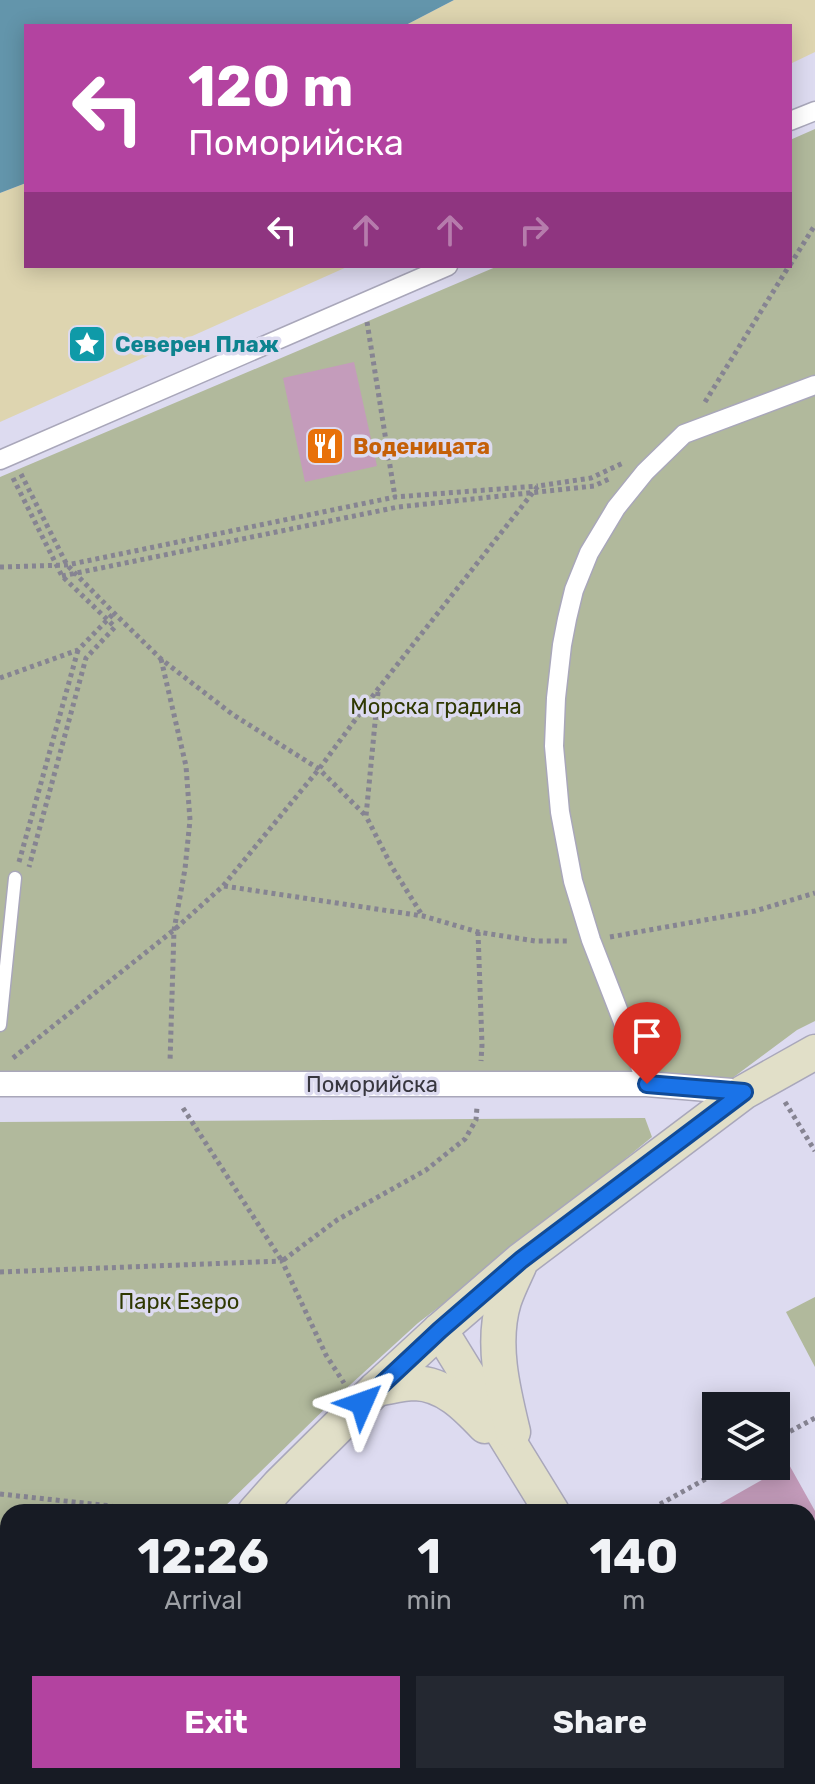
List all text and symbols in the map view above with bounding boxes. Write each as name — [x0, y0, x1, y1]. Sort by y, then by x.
text: 120 m — [188, 54, 354, 120]
icon: left — [56, 56, 160, 160]
text: Поморийска — [188, 121, 404, 164]
icon: left — [260, 208, 304, 252]
icon: ahead — [344, 208, 388, 252]
icon: ahead — [428, 208, 472, 252]
icon: right — [512, 208, 556, 252]
place icon: Северен Плаж — [66, 323, 108, 365]
place label: Северен Плаж — [115, 331, 279, 358]
restaurant icon: Воденицата — [304, 425, 346, 467]
place label: Воденицата — [353, 433, 490, 460]
park label: Морска градина — [350, 693, 522, 720]
pin — [613, 1002, 681, 1084]
icon: arrive — [625, 1014, 669, 1058]
street label: Поморийска — [306, 1071, 438, 1098]
park label: Парк Езеро — [119, 1288, 239, 1315]
position arrow — [320, 1361, 404, 1445]
map controls — [702, 1392, 790, 1480]
button: layers — [702, 1392, 790, 1480]
text: 12:26 — [138, 1528, 269, 1585]
text: 1 — [417, 1528, 441, 1585]
text: 140 — [589, 1528, 678, 1585]
text: Arrival — [164, 1585, 242, 1616]
text: min — [407, 1585, 452, 1616]
text: m — [622, 1585, 645, 1616]
button: Exit — [32, 1676, 400, 1768]
button: Share — [416, 1676, 784, 1768]

